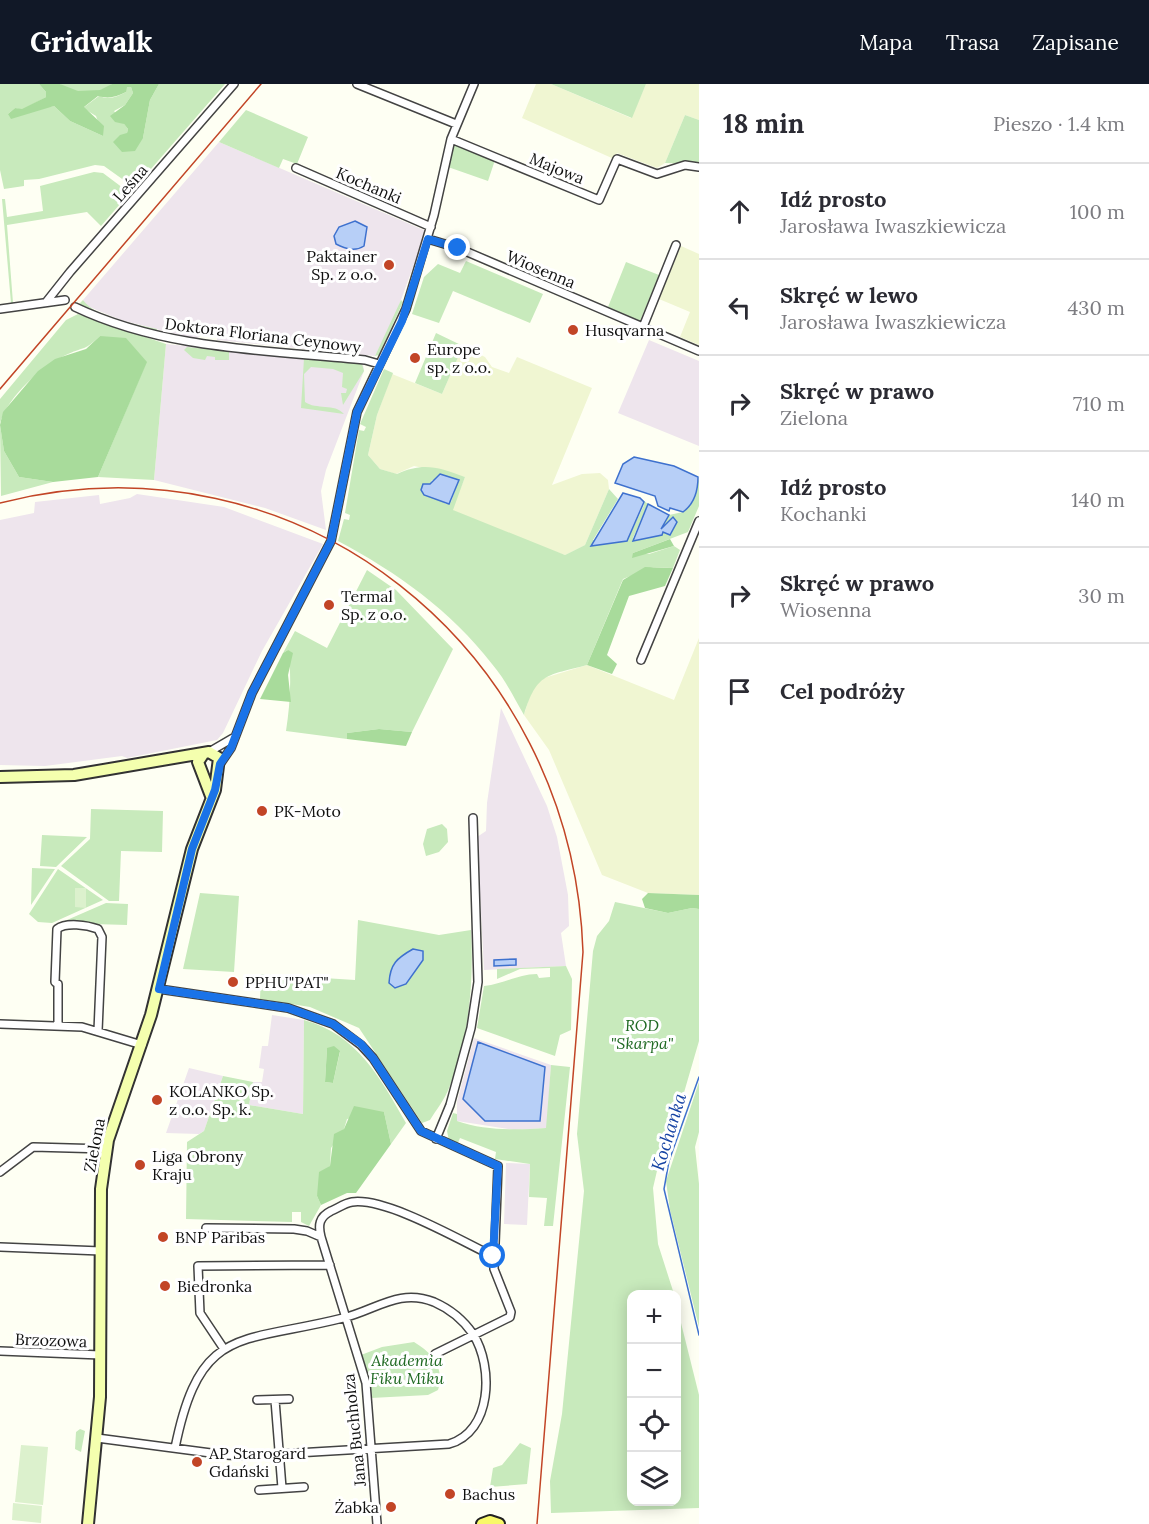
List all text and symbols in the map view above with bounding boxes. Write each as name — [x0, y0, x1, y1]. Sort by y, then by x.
text: Gridwalk — [30, 24, 153, 60]
text: Mapa — [859, 29, 913, 56]
text: Trasa — [946, 29, 999, 56]
text: Zapisane — [1032, 29, 1119, 56]
text: 18 min — [723, 107, 804, 140]
text: Pieszo · 1.4 km — [993, 111, 1125, 136]
street label: Majowa — [527, 148, 587, 188]
street label: Leśna — [108, 160, 152, 206]
street label: Kochanki — [333, 162, 405, 208]
text: Idź prosto — [780, 185, 886, 213]
icon: ahead — [723, 195, 756, 228]
text: 100 m — [1070, 199, 1125, 224]
text: Jarosława Iwaszkiewicza — [780, 213, 1006, 238]
route end — [444, 234, 470, 260]
street label: Wiosenna — [503, 245, 579, 293]
place label: Paktainer Sp. z o.o. — [306, 246, 377, 284]
marker: Paktainer Sp. z o.o. — [382, 258, 396, 272]
text: Skręć w lewo — [780, 281, 918, 309]
icon: left — [723, 291, 756, 324]
text: 430 m — [1067, 295, 1125, 320]
text: Jarosława Iwaszkiewicza — [780, 309, 1006, 334]
street label: Doktora Floriana Ceynowy — [164, 313, 363, 357]
place label: Husqvarna — [585, 320, 664, 340]
marker: Husqvarna — [566, 323, 580, 337]
place label: Europe sp. z o.o. — [427, 339, 491, 377]
marker: Europe sp. z o.o. — [408, 351, 422, 365]
text: Skręć w prawo — [780, 377, 934, 405]
icon: right — [723, 387, 756, 420]
text: 710 m — [1073, 391, 1125, 416]
text: Zielona — [780, 405, 848, 430]
text: Idź prosto — [780, 473, 886, 501]
icon: ahead — [723, 483, 756, 516]
text: 140 m — [1071, 487, 1125, 512]
text: Kochanki — [780, 501, 867, 526]
text: Skręć w prawo — [780, 569, 934, 597]
icon: right — [723, 579, 756, 612]
text: 30 m — [1078, 583, 1125, 608]
place label: Termal Sp. z o.o. — [341, 586, 407, 624]
text: Wiosenna — [780, 597, 872, 622]
marker: Termal Sp. z o.o. — [322, 598, 336, 612]
icon: arrive — [723, 675, 756, 708]
text: Cel podróży — [780, 677, 905, 705]
place label: PK-Moto — [274, 801, 341, 821]
marker: PK-Moto — [255, 804, 269, 818]
place label: PPHU"PAT" — [245, 972, 329, 992]
marker: PPHU"PAT" — [226, 975, 240, 989]
park label: ROD "Skarpa" — [611, 1015, 674, 1053]
place label: KOLANKO Sp. z o.o. Sp. k. — [169, 1081, 274, 1119]
water label: Kochanka — [646, 1090, 691, 1173]
marker: KOLANKO Sp. z o.o. Sp. k. — [150, 1093, 164, 1107]
street label: Zielona — [79, 1116, 109, 1174]
place label: Liga Obrony Kraju — [152, 1146, 244, 1184]
marker: Liga Obrony Kraju — [133, 1158, 147, 1172]
place label: BNP Paribas — [175, 1227, 265, 1247]
marker: BNP Paribas — [156, 1230, 170, 1244]
route start — [479, 1242, 505, 1268]
place label: Biedronka — [177, 1276, 252, 1296]
marker: Biedronka — [158, 1279, 172, 1293]
map controls — [627, 1290, 681, 1506]
button: + — [627, 1290, 681, 1344]
street label: Brzozowa — [14, 1329, 88, 1351]
button: − — [627, 1344, 681, 1398]
park label: Akademia Fiku Miku — [370, 1350, 444, 1388]
street label: Jana Buchholza — [338, 1373, 370, 1488]
button: locate — [627, 1398, 681, 1452]
place label: AP Starogard Gdański — [208, 1443, 306, 1481]
button: layers — [627, 1452, 681, 1506]
marker: AP Starogard Gdański — [190, 1455, 204, 1469]
place label: Bachus — [462, 1484, 515, 1504]
marker: Bachus — [443, 1487, 457, 1501]
place label: Żabka — [335, 1497, 379, 1517]
marker: Żabka — [384, 1500, 398, 1514]

